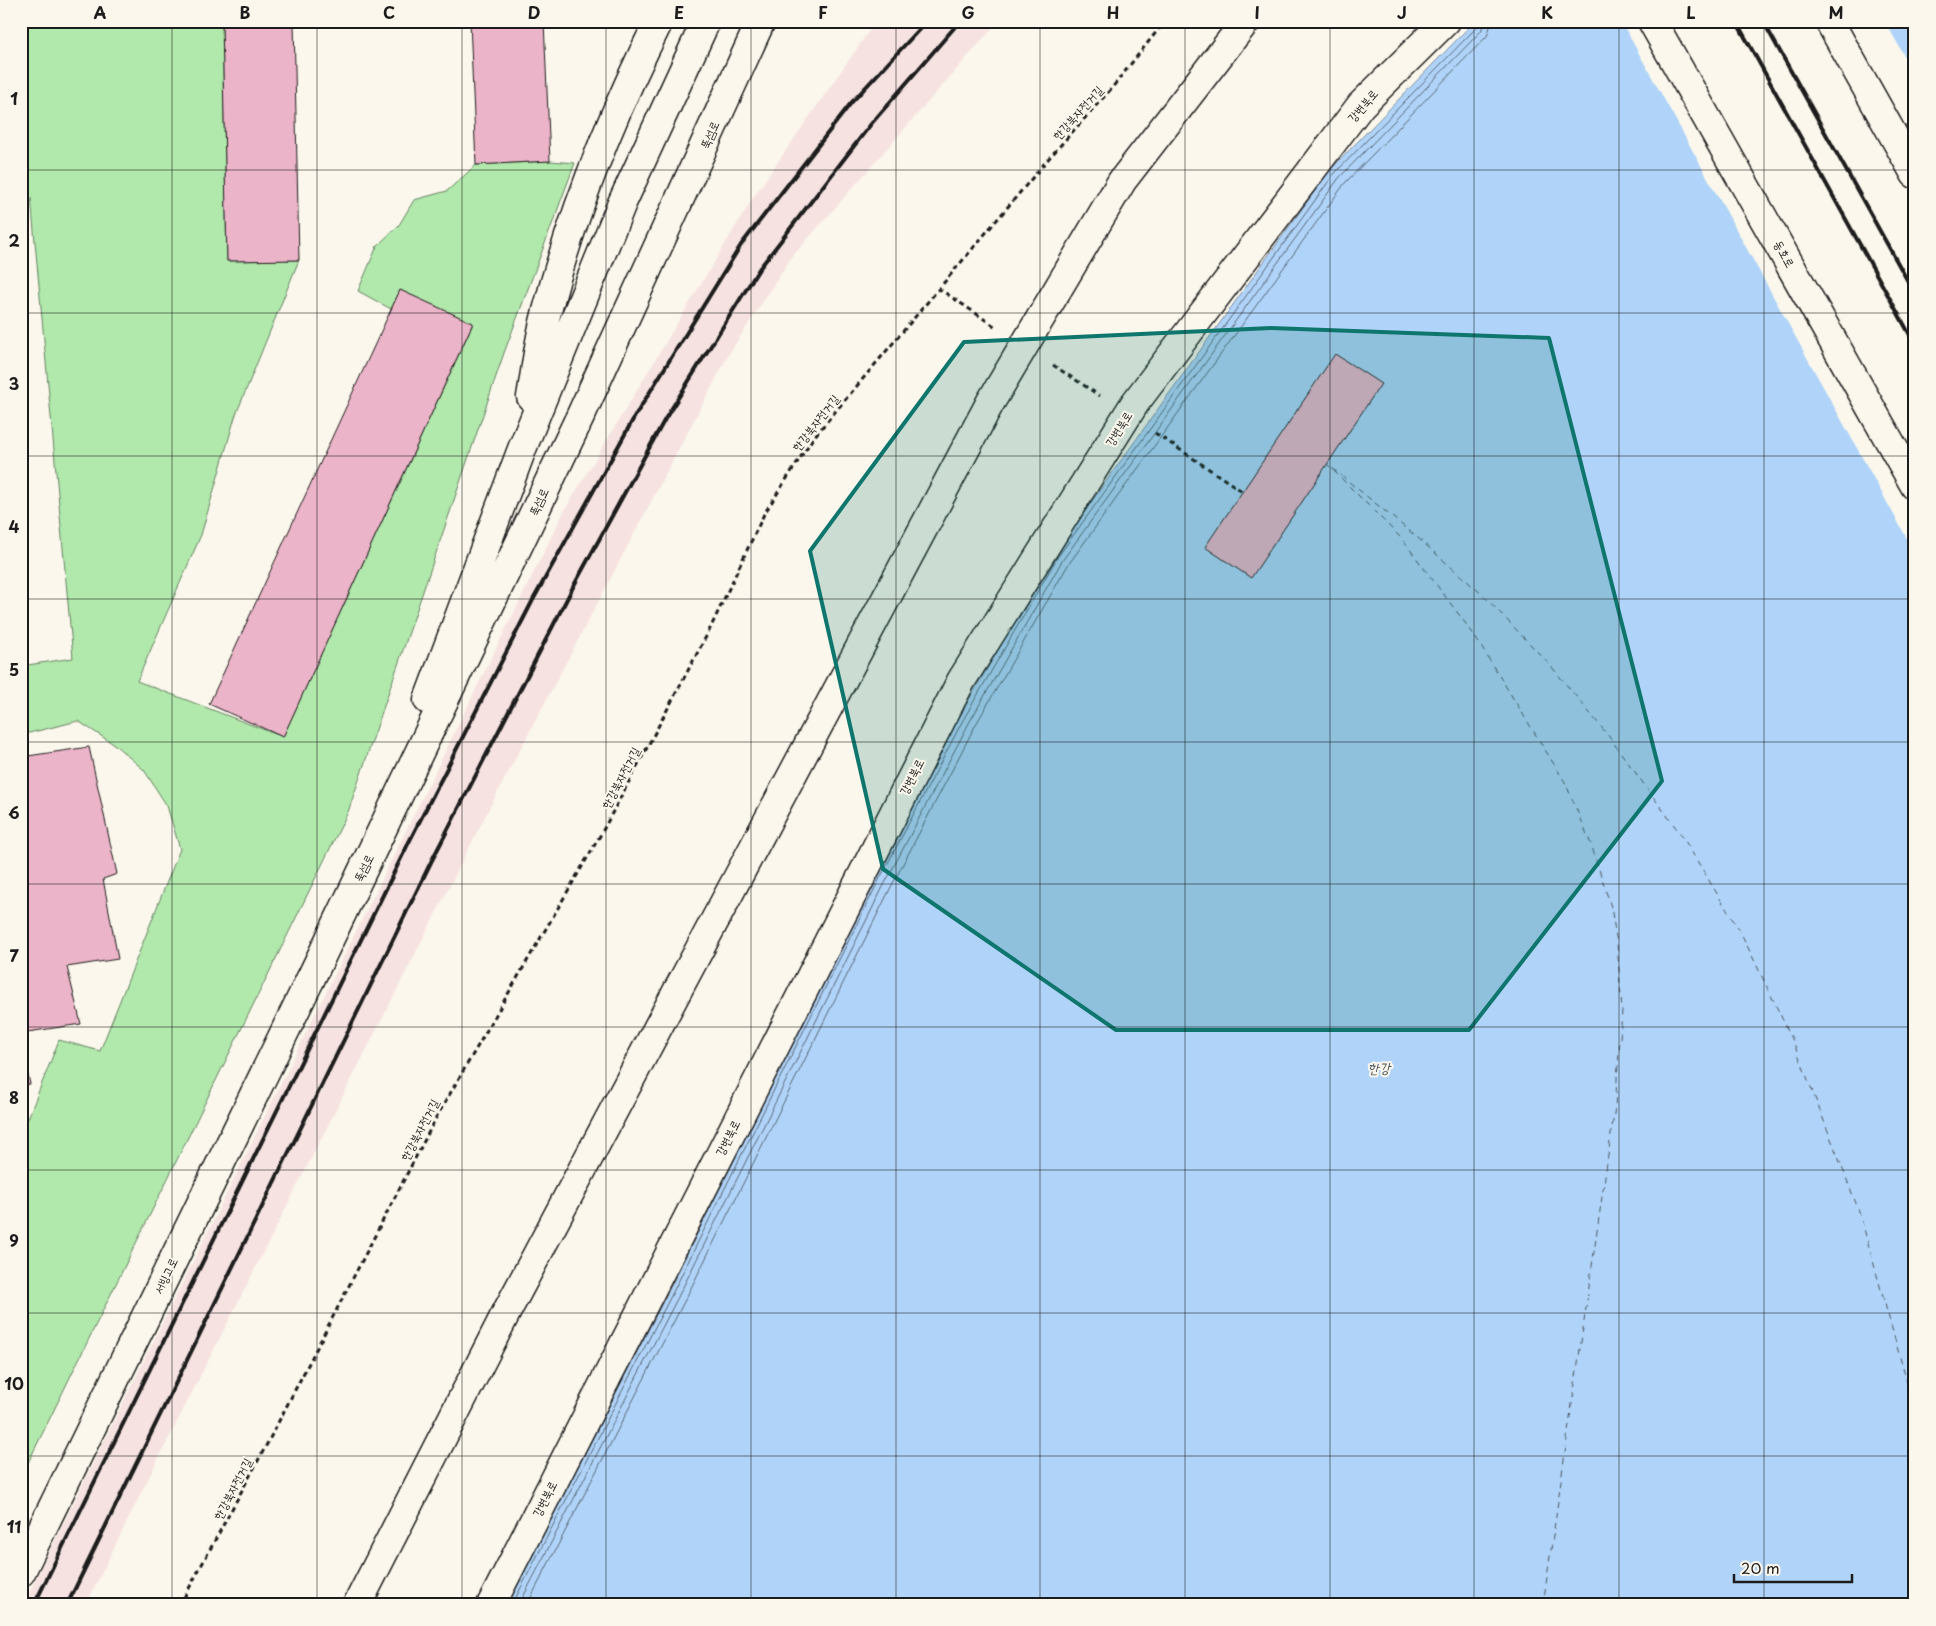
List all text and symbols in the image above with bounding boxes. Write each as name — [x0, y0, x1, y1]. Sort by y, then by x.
text: A — [94, 0, 107, 24]
text: B — [240, 0, 251, 24]
text: C — [383, 0, 395, 24]
text: D — [528, 0, 540, 24]
text: E — [674, 0, 684, 24]
text: F — [818, 0, 828, 24]
text: G — [961, 0, 975, 24]
text: H — [1107, 0, 1119, 24]
text: I — [1254, 0, 1260, 24]
text: J — [1397, 0, 1407, 24]
text: K — [1541, 0, 1553, 24]
text: L — [1686, 0, 1696, 24]
text: M — [1828, 0, 1844, 24]
street label: 한강북자전거길 — [1048, 81, 1107, 143]
street label: 강변북로 — [1343, 85, 1382, 126]
text: 1 — [10, 86, 18, 110]
street label: 뚝섬로 — [695, 118, 723, 151]
text: 2 — [8, 228, 20, 252]
street label: 동호로 — [1770, 236, 1800, 271]
text: 3 — [9, 371, 19, 395]
street label: 한강북자전거길 — [787, 390, 843, 455]
street label: 강변북로 — [1100, 407, 1136, 450]
street label: 뚝섬로 — [524, 485, 552, 519]
text: 4 — [9, 514, 20, 538]
text: 5 — [9, 657, 19, 681]
street label: 한강북자전거길 — [596, 743, 644, 812]
street label: 강변북로 — [894, 755, 928, 798]
text: 6 — [8, 800, 20, 824]
street label: 뚝섬로 — [349, 851, 378, 885]
text: 7 — [9, 943, 19, 967]
water label: 한강 — [1368, 1057, 1392, 1078]
text: 8 — [9, 1085, 19, 1109]
street label: 한강북자전거길 — [395, 1095, 443, 1164]
street label: 강변북로 — [710, 1116, 744, 1159]
text: 9 — [9, 1228, 19, 1252]
street label: 서빙고로 — [149, 1254, 182, 1297]
text: 10 — [4, 1371, 24, 1395]
street label: 한강북자전거길 — [208, 1454, 256, 1523]
street label: 강변북로 — [527, 1477, 561, 1520]
text: 11 — [7, 1514, 21, 1538]
scale bar — [1734, 1551, 1851, 1583]
text: 20 m — [1741, 1556, 1780, 1579]

